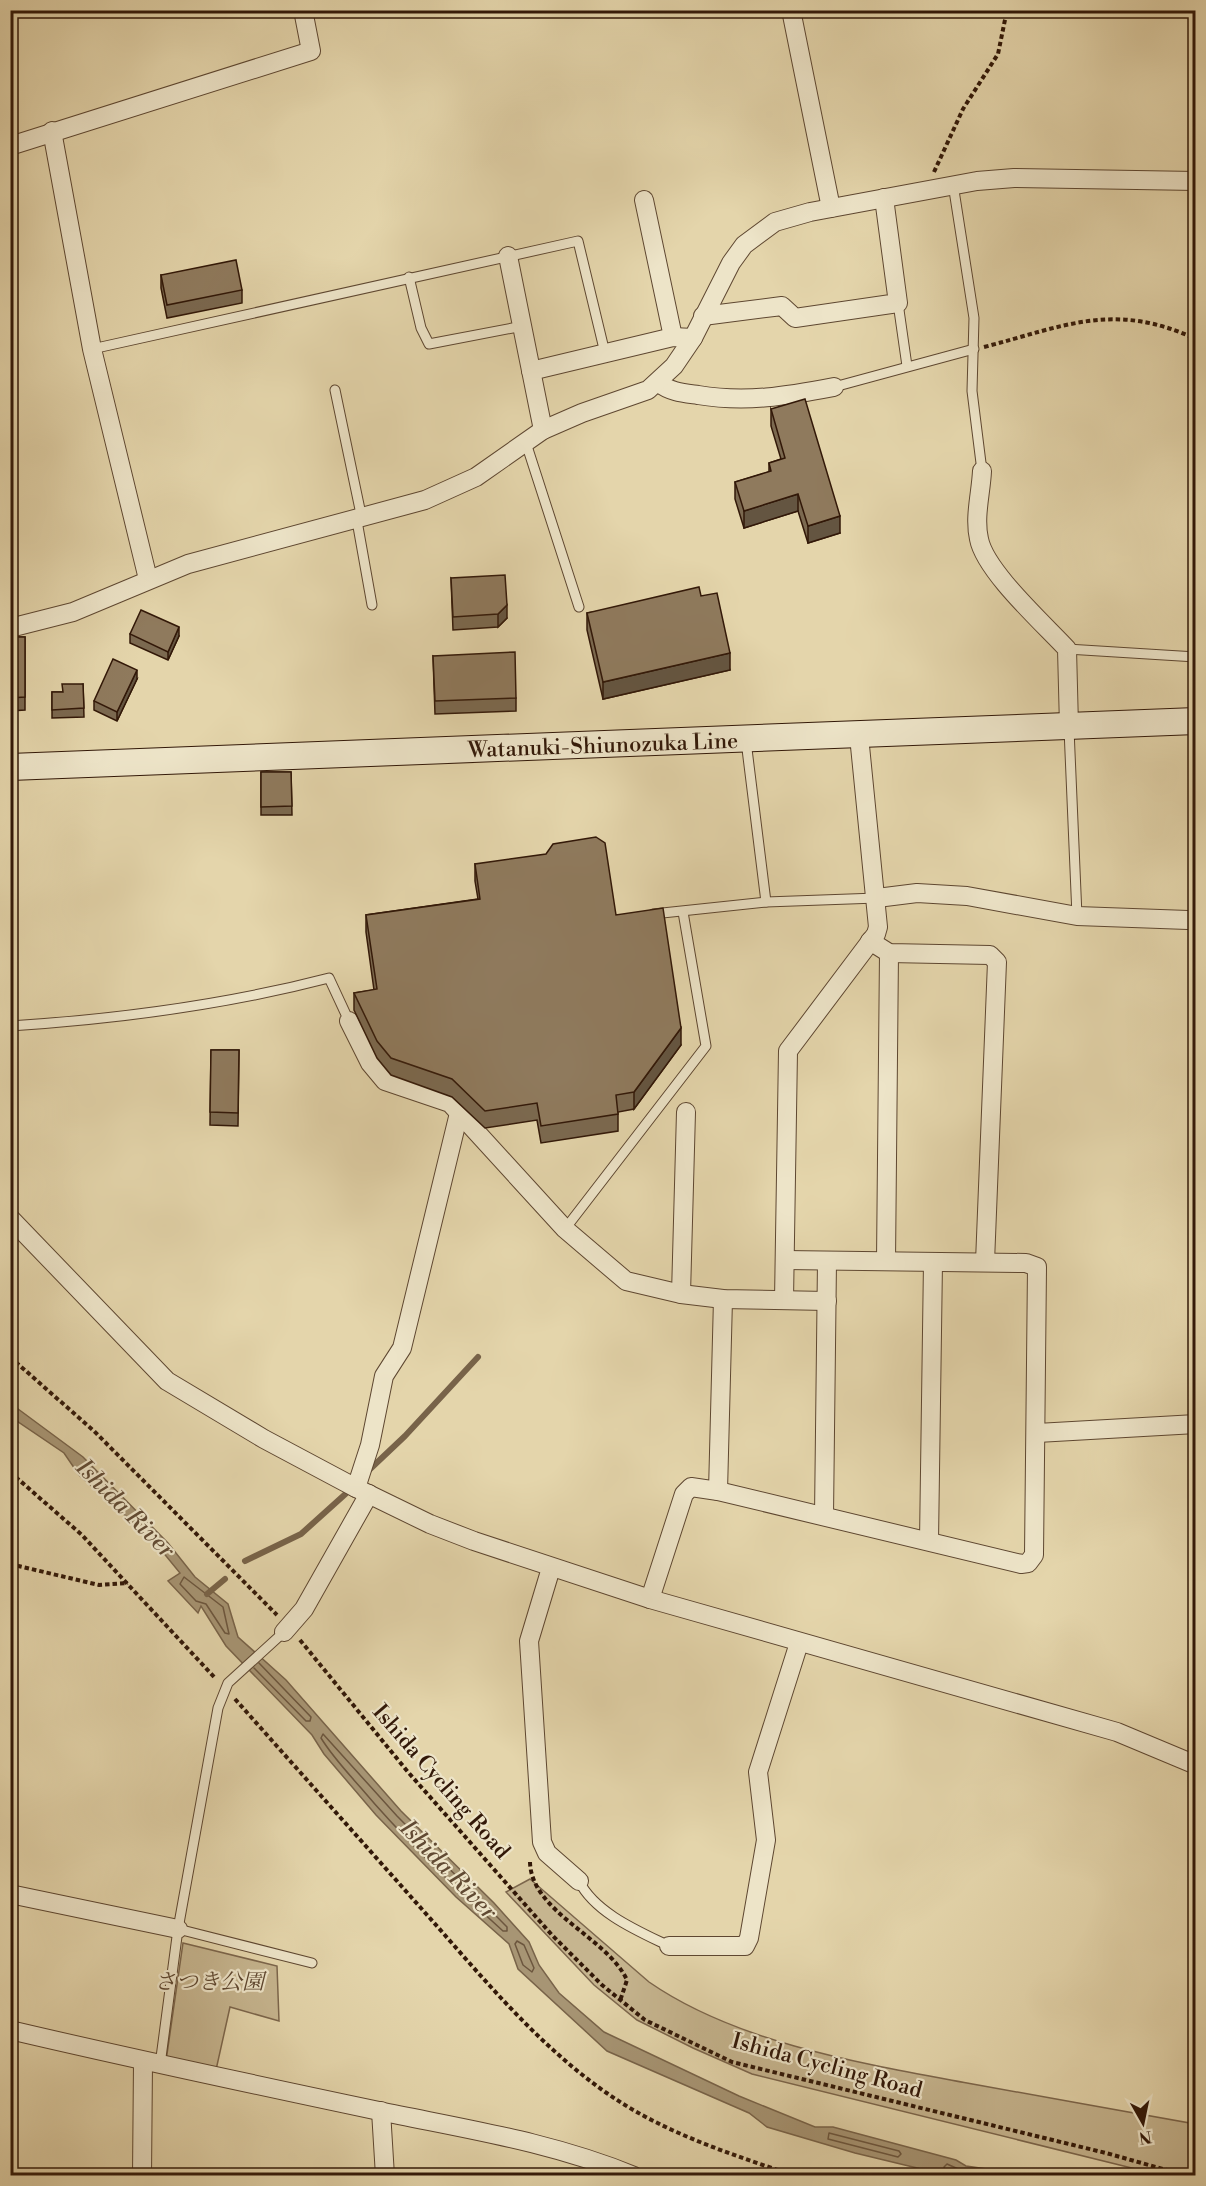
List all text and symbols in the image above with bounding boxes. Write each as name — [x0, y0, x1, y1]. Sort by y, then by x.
street label: Watanuki-Shiunozuka Line — [466, 728, 739, 764]
water label: Ishida River — [68, 1452, 181, 1565]
street label: Ishida Cycling Road — [366, 1699, 516, 1865]
water label: Ishida River — [392, 1813, 504, 1927]
park label: さつき公園 — [154, 1969, 267, 1996]
street label: Ishida Cycling Road — [729, 2028, 926, 2105]
north arrow — [1113, 2093, 1173, 2153]
text: N — [1137, 2126, 1153, 2148]

